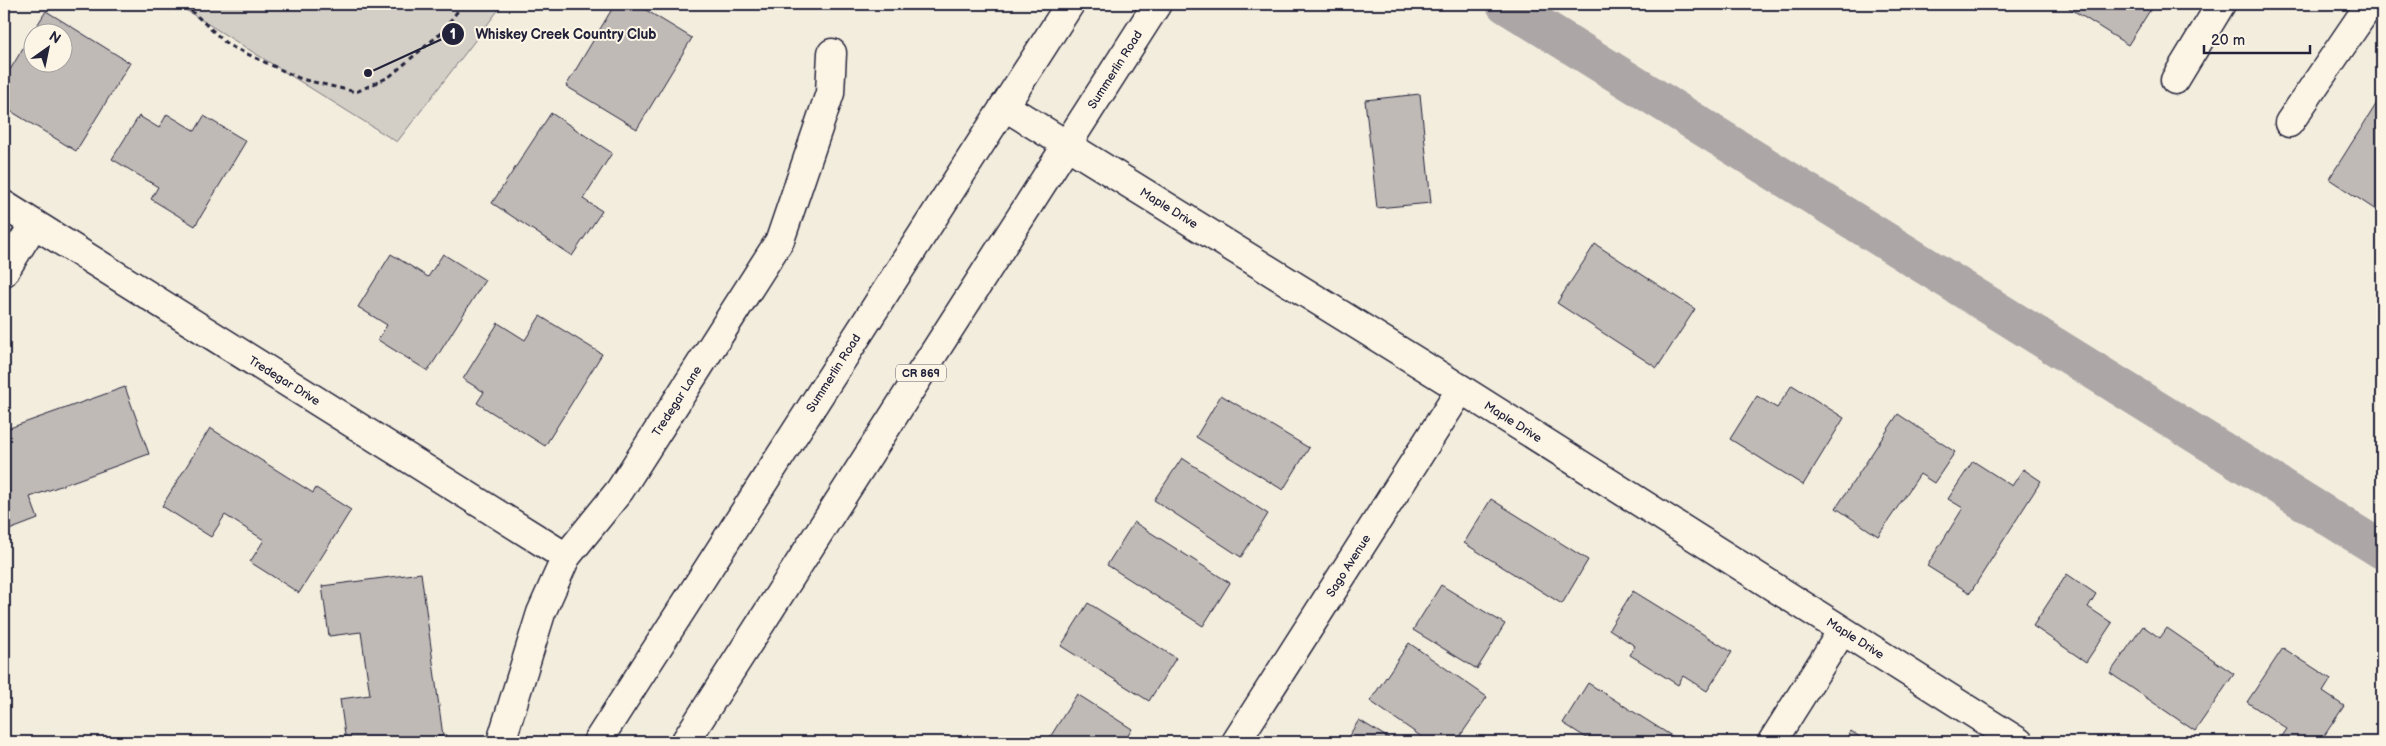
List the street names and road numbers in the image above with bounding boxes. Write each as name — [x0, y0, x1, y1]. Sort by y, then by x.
street label: Summerlin Road — [1085, 28, 1146, 112]
street label: Maple Drive — [1137, 185, 1200, 232]
street label: Summerlin Road — [803, 332, 864, 415]
street label: Tredegar Drive — [246, 353, 323, 409]
street label: Tredegar Lane — [649, 363, 705, 439]
road number: CR 869 — [896, 364, 946, 382]
street label: Maple Drive — [1481, 398, 1544, 446]
street label: Sago Avenue — [1323, 532, 1374, 600]
street label: Maple Drive — [1823, 615, 1887, 663]

